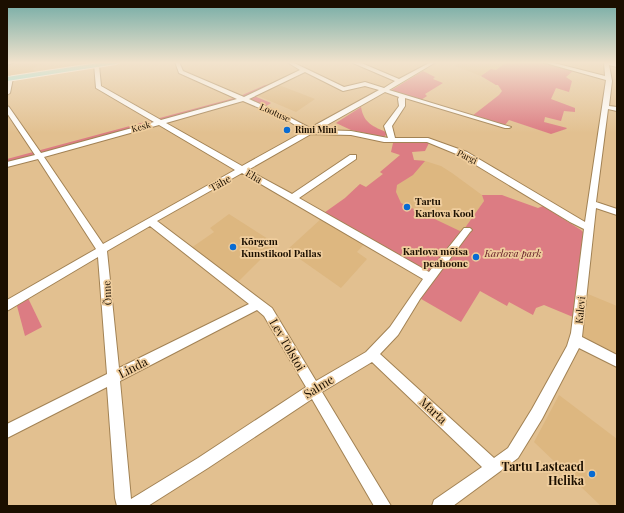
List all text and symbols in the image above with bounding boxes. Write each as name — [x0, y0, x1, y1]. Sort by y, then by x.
street label: Lootuse — [258, 100, 293, 124]
street label: Kesk — [130, 118, 152, 134]
place label: Rimi Mini — [295, 123, 337, 135]
marker: Rimi Mini — [282, 125, 292, 135]
street label: Pargi — [455, 146, 480, 166]
street label: Eha — [243, 166, 265, 186]
street label: Tähe — [207, 172, 233, 194]
place label: Tartu Karlova Kool — [415, 194, 474, 220]
marker: Tartu Karlova Kool — [402, 202, 412, 212]
place label: Kõrgem Kunstikool Pallas — [241, 234, 322, 260]
marker: Kõrgem Kunstikool Pallas — [228, 242, 238, 252]
place label: Karlova mõisa peahoone — [403, 244, 469, 270]
park label: Karlova park — [484, 246, 541, 260]
marker: Karlova mõisa peahoone — [471, 252, 481, 262]
street label: Õnne — [99, 280, 115, 306]
street label: Kalevi — [572, 296, 588, 324]
street label: Lev Tolstoi — [266, 315, 309, 374]
street label: Linda — [115, 353, 150, 381]
street label: Salme — [300, 371, 337, 402]
street label: Marta — [417, 394, 451, 427]
place label: Tartu Lasteaed Helika — [501, 458, 585, 488]
marker: Tartu Lasteaed Helika — [587, 469, 597, 479]

